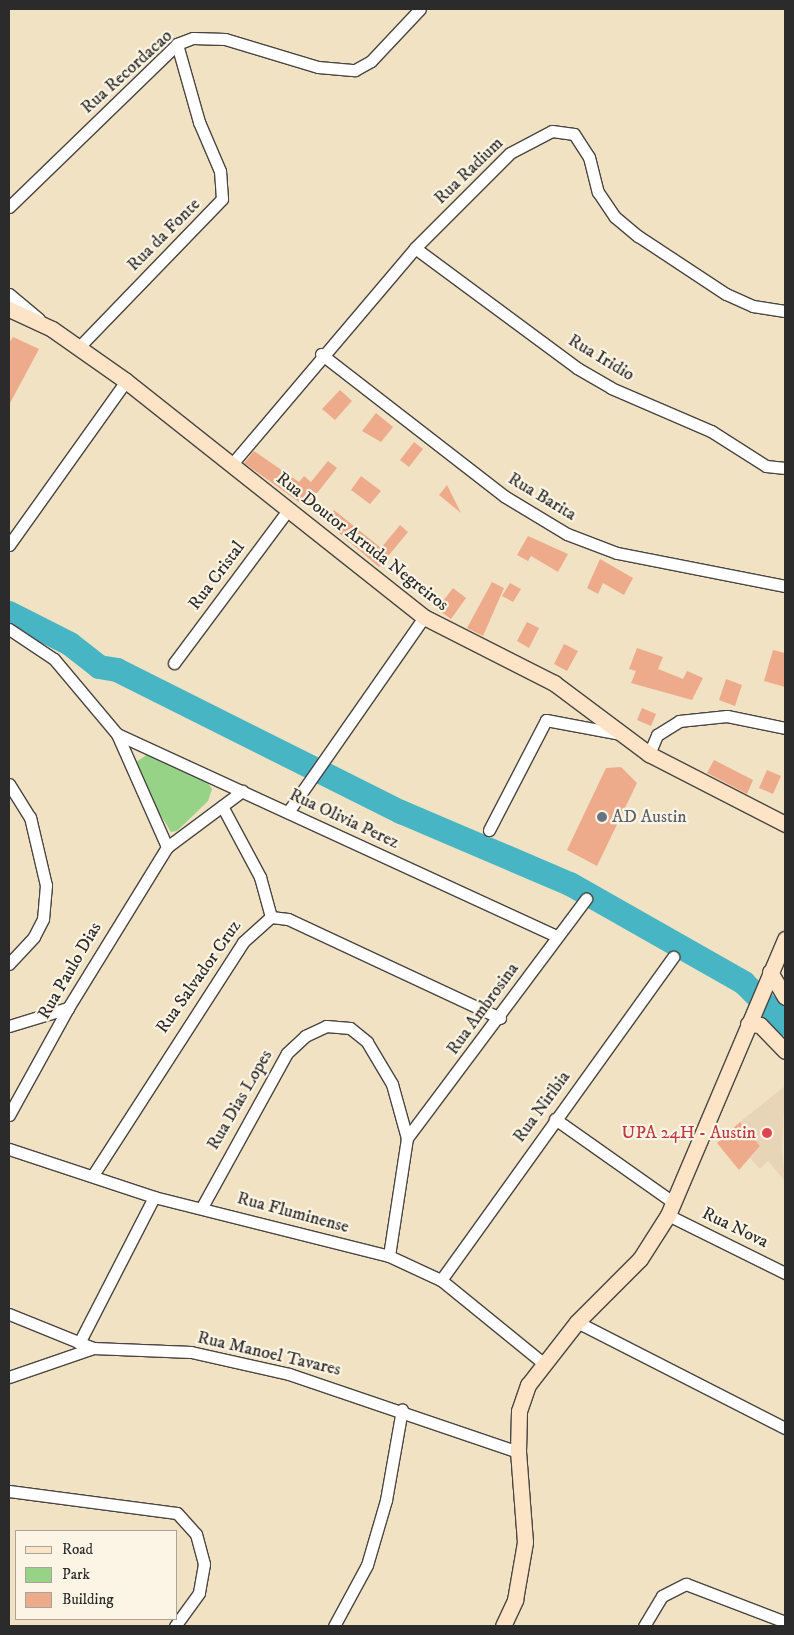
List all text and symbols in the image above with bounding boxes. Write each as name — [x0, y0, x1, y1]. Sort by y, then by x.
street label: Rua Recordacao — [77, 25, 177, 119]
street label: Rua Radium — [430, 133, 508, 209]
street label: Rua da Fonte — [123, 194, 205, 276]
street label: Rua Iridio — [564, 330, 638, 386]
street label: Rua Doutor Arruda Negreiros — [271, 468, 453, 616]
street label: Rua Barita — [504, 468, 580, 526]
street label: Rua Cristal — [184, 537, 250, 615]
street label: Rua Olivia Perez — [286, 784, 402, 854]
place label: AD Austin — [612, 806, 687, 828]
marker: AD Austin — [596, 811, 608, 823]
street label: Rua Salvador Cruz — [152, 916, 246, 1038]
street label: Rua Paulo Dias — [33, 919, 107, 1023]
street label: Rua Ambrosina — [442, 959, 524, 1059]
street label: Rua Dias Lopes — [203, 1046, 277, 1154]
street label: Rua Niribia — [509, 1067, 575, 1147]
place label: UPA 24H - Austin — [621, 1122, 756, 1144]
marker: UPA 24H - Austin — [760, 1126, 774, 1140]
street label: Rua Fluminense — [235, 1188, 351, 1238]
street label: Rua Nova — [698, 1203, 772, 1253]
street label: Rua Manoel Tavares — [195, 1327, 343, 1381]
legend — [15, 1530, 178, 1620]
text: Road — [62, 1540, 93, 1559]
text: Park — [62, 1565, 90, 1584]
text: Building — [62, 1590, 114, 1609]

